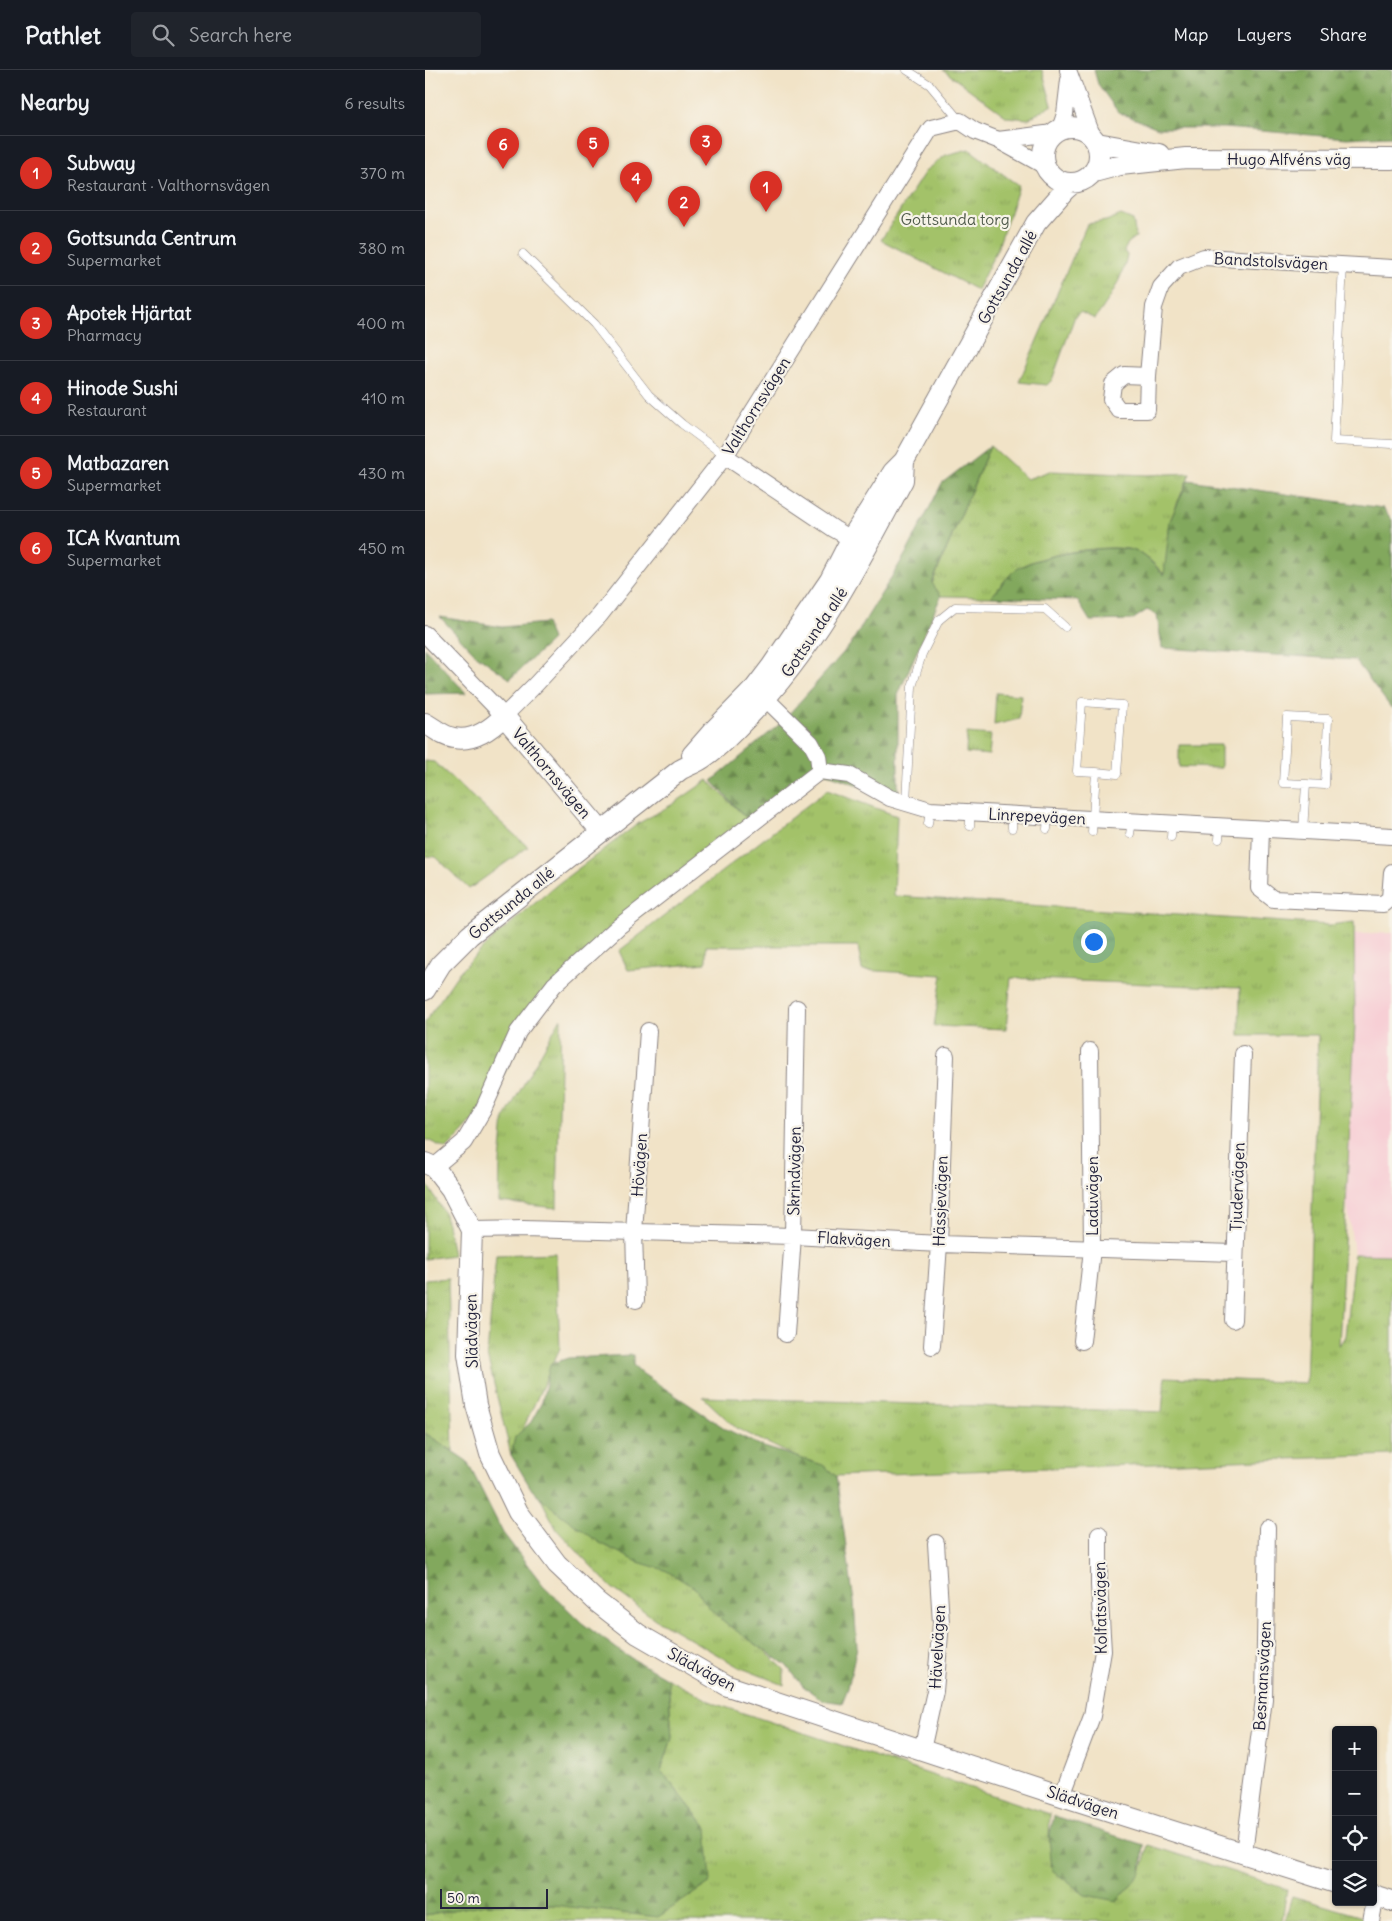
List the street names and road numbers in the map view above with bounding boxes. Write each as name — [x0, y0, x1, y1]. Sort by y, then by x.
street label: Hugo Alfvéns väg — [1227, 149, 1351, 169]
street label: Gottsunda allé — [973, 227, 1041, 327]
street label: Bandstolsvägen — [1213, 248, 1329, 274]
street label: Valthornsvägen — [718, 353, 794, 459]
street label: Gottsunda allé — [777, 583, 851, 681]
street label: Valthornsvägen — [508, 724, 596, 822]
street label: Linrepevägen — [988, 803, 1086, 829]
street label: Gottsunda allé — [464, 862, 558, 944]
street label: Skrindvägen — [783, 1126, 805, 1216]
street label: Hövägen — [627, 1132, 651, 1198]
street label: Tjudervägen — [1225, 1142, 1249, 1232]
street label: Hässjevägen — [928, 1155, 952, 1247]
street label: Laduvägen — [1082, 1156, 1102, 1236]
street label: Flakvägen — [817, 1227, 891, 1251]
street label: Slädvägen — [460, 1294, 482, 1368]
street label: Kolfatsvägen — [1089, 1561, 1111, 1655]
street label: Hävelvägen — [925, 1604, 949, 1690]
street label: Besmansvägen — [1249, 1621, 1275, 1731]
street label: Slädvägen — [664, 1643, 740, 1695]
street label: Slädvägen — [1044, 1781, 1122, 1823]

